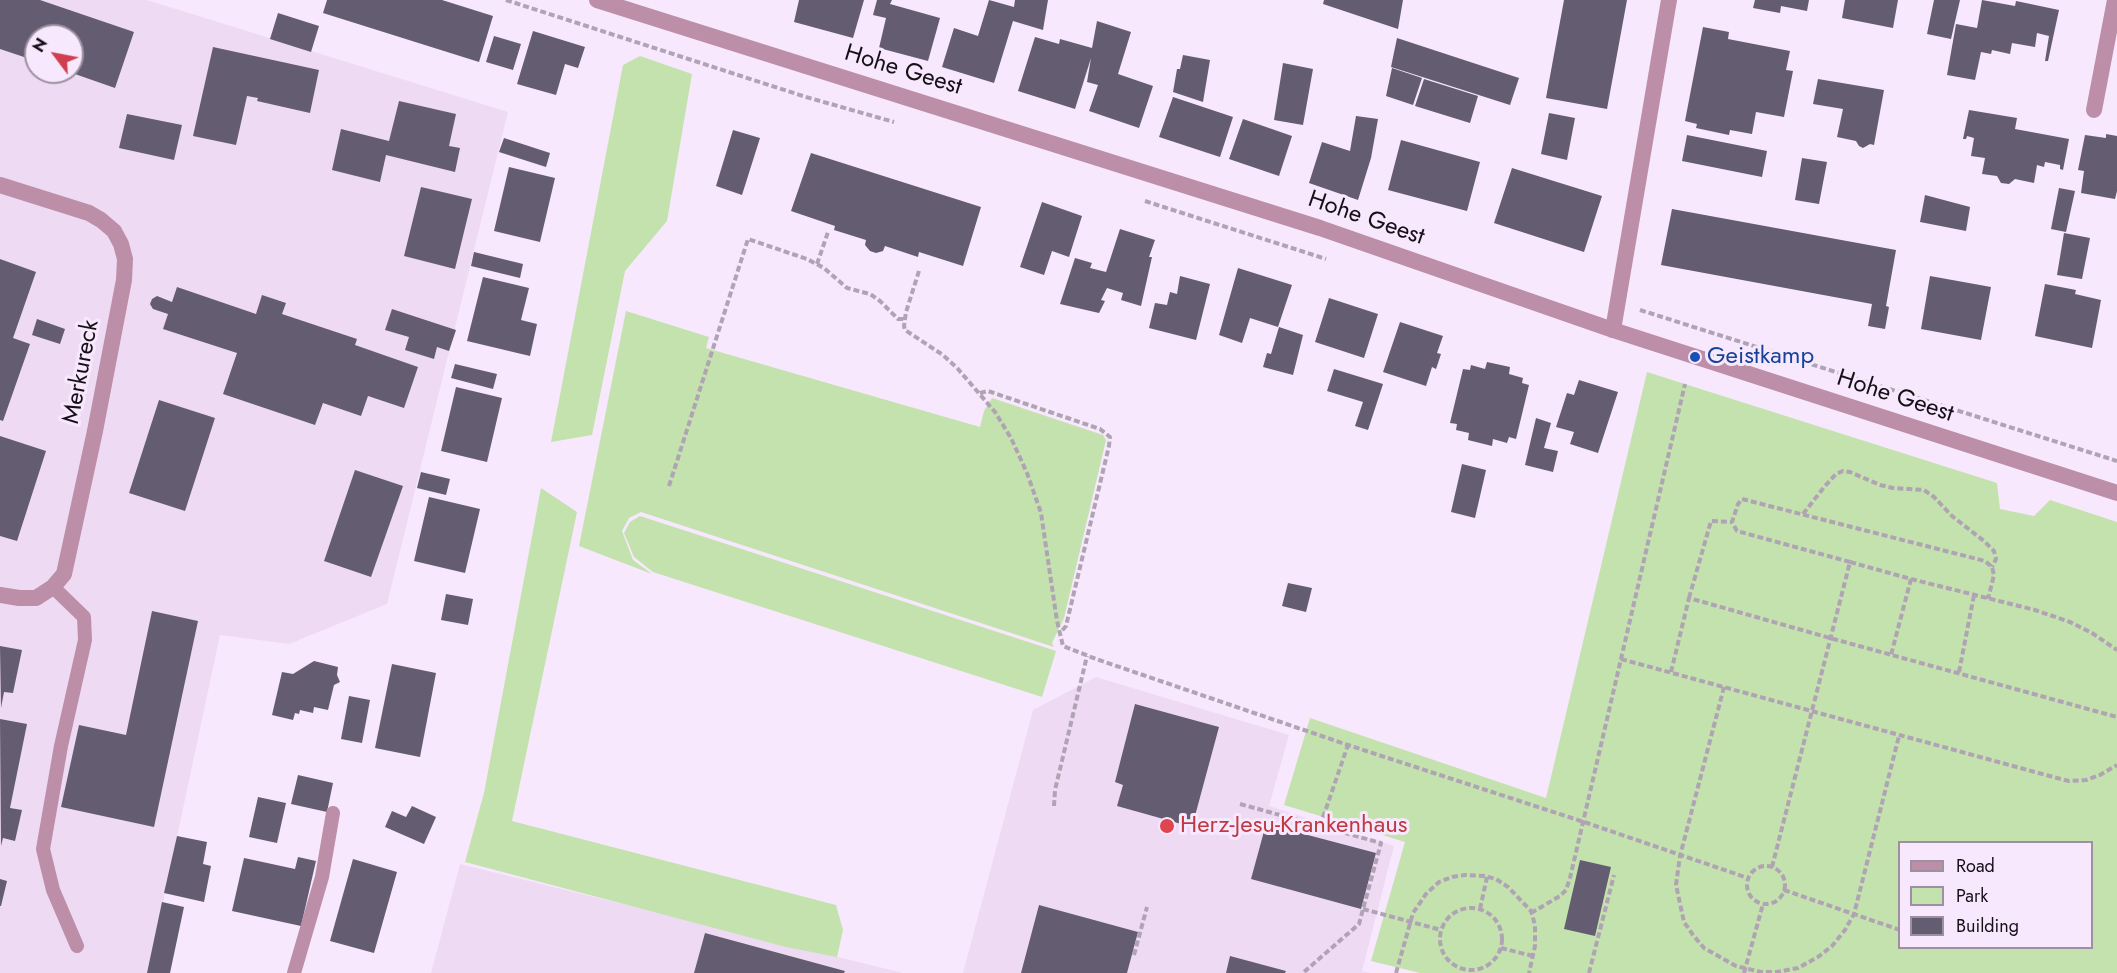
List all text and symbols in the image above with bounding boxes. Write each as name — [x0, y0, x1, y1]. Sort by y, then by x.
north arrow — [24, 24, 84, 84]
text: N — [27, 34, 53, 57]
street label: Hohe Geest — [841, 40, 965, 102]
street label: Hohe Geest — [1304, 186, 1428, 252]
street label: Merkureck — [58, 318, 106, 426]
place label: Geistkamp — [1707, 343, 1814, 371]
marker: Geistkamp — [1688, 350, 1702, 364]
street label: Hohe Geest — [1833, 365, 1957, 429]
place label: Herz-Jesu-Krankenhaus — [1180, 812, 1407, 840]
marker: Herz-Jesu-Krankenhaus — [1158, 817, 1176, 835]
legend — [1898, 841, 2093, 949]
text: Road — [1956, 853, 1995, 879]
text: Park — [1956, 883, 1988, 909]
text: Building — [1956, 913, 2019, 939]

